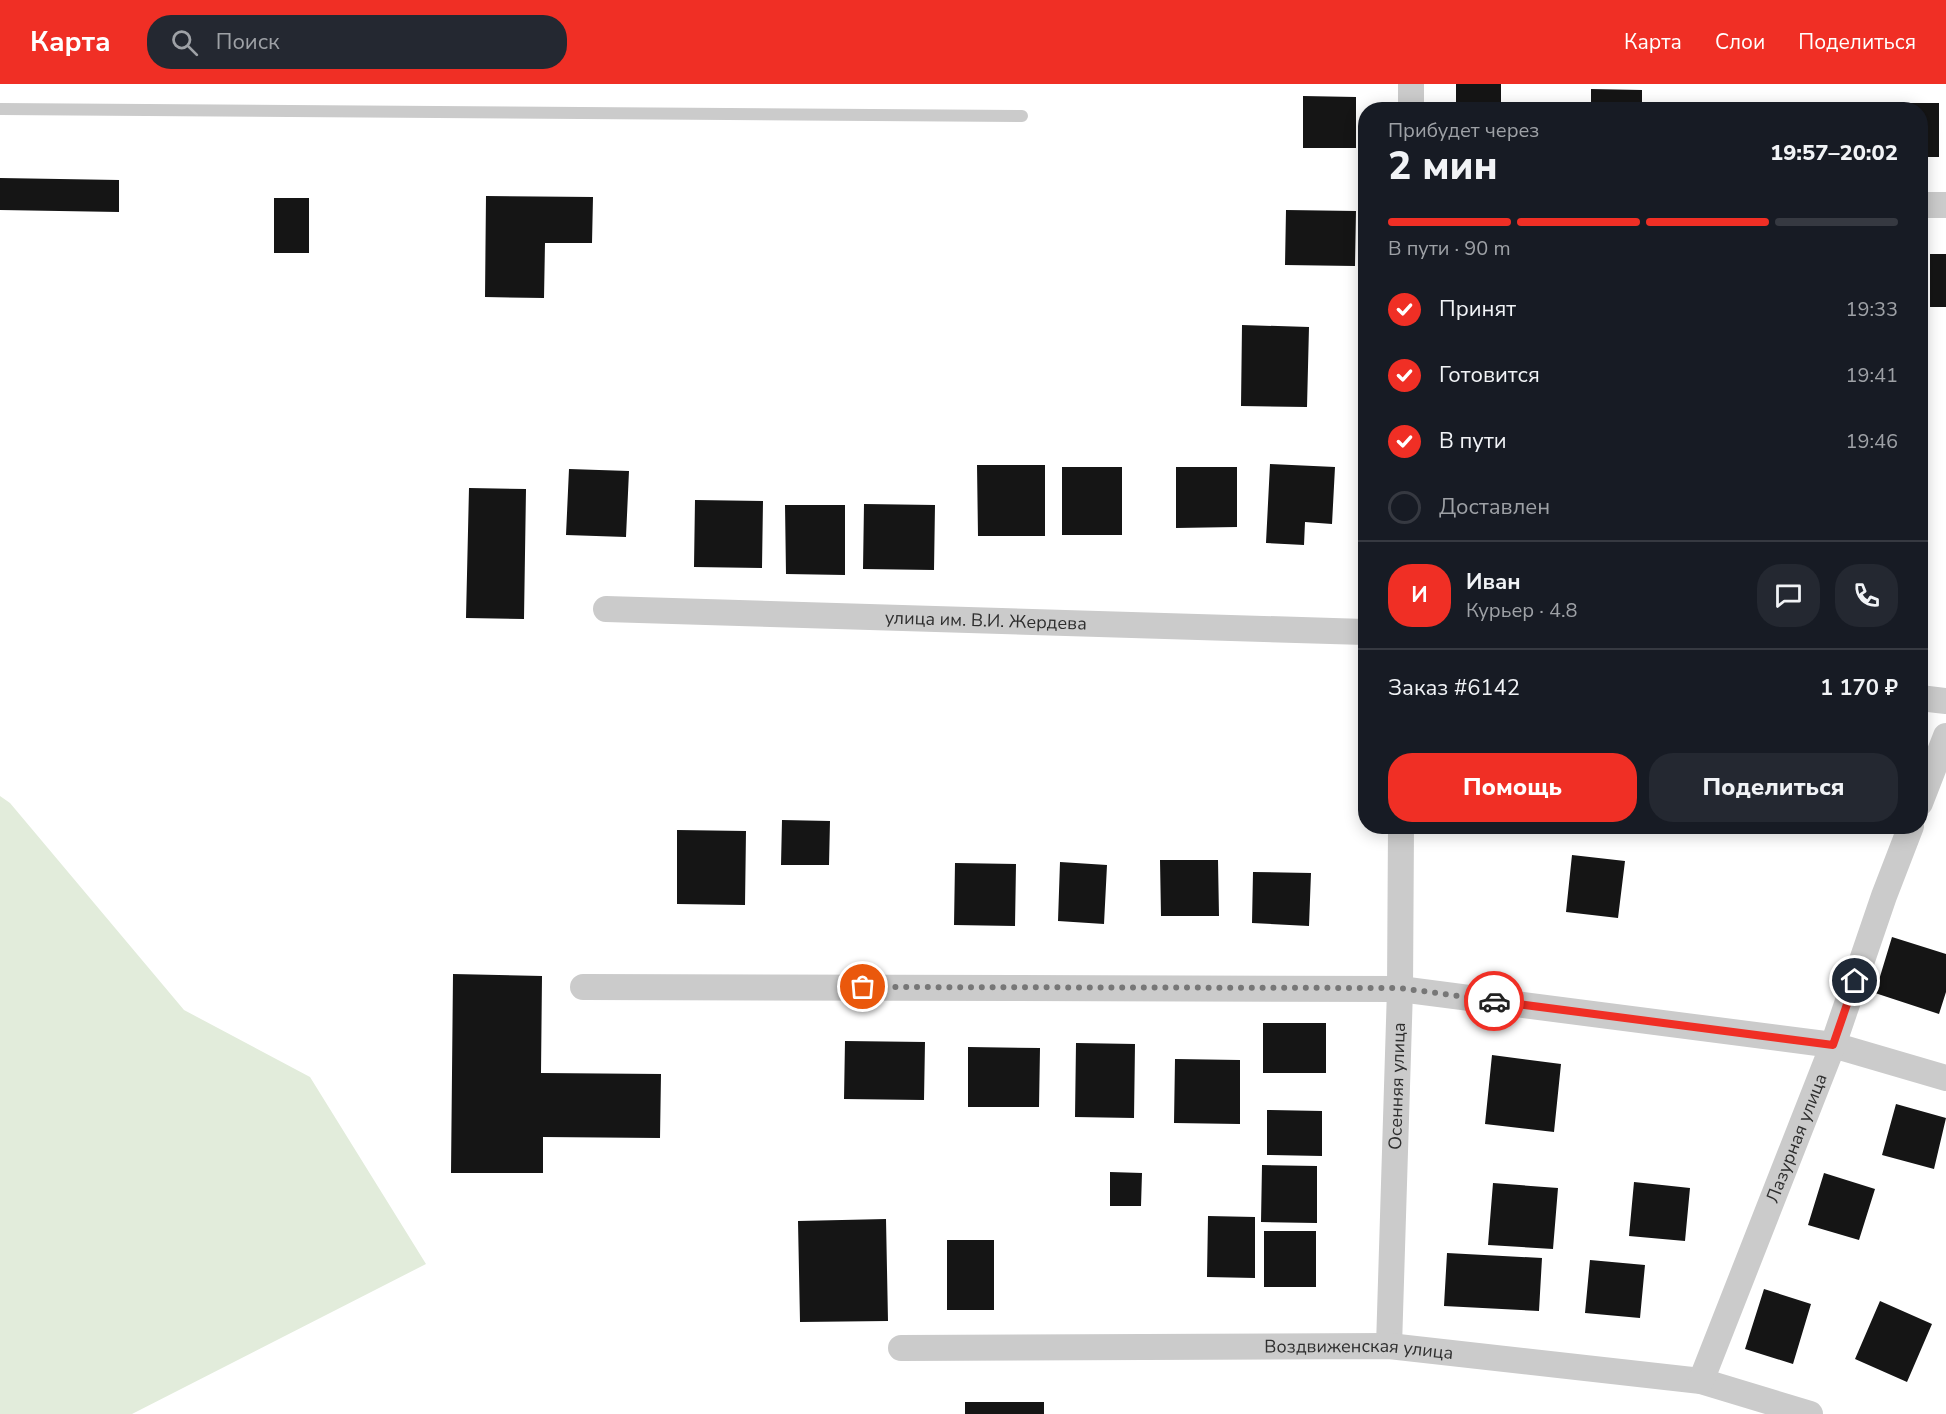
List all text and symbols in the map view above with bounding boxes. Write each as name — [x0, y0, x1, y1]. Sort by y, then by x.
search box — [147, 15, 567, 69]
text: Карта — [30, 23, 111, 61]
icon: search — [168, 26, 201, 59]
text: Поиск — [216, 27, 280, 57]
text: Карта — [1624, 28, 1682, 56]
text: Слои — [1715, 28, 1765, 56]
text: Поделиться — [1798, 28, 1916, 56]
text: Прибудет через — [1388, 117, 1539, 144]
text: 19:57–20:02 — [1770, 138, 1898, 168]
text: 2 мин — [1388, 140, 1498, 193]
text: В пути · 90 m — [1388, 235, 1511, 262]
icon: check — [1388, 293, 1421, 326]
text: Принят — [1439, 294, 1516, 324]
text: 19:33 — [1845, 296, 1898, 323]
icon: check — [1388, 359, 1421, 392]
text: Готовится — [1439, 360, 1540, 390]
text: 19:41 — [1845, 362, 1898, 389]
icon: check — [1388, 425, 1421, 458]
text: В пути — [1439, 426, 1507, 456]
text: 19:46 — [1845, 428, 1898, 455]
text: Доставлен — [1439, 492, 1550, 522]
button: chat — [1757, 564, 1820, 627]
button: phone — [1835, 564, 1898, 627]
text: Иван — [1466, 567, 1521, 597]
text: И — [1411, 580, 1428, 610]
text: Курьер · 4.8 — [1466, 597, 1578, 624]
street label: улица им. В.И. Жердева — [885, 605, 1087, 636]
text: Заказ #6142 — [1388, 673, 1520, 703]
text: 1 170 ₽ — [1820, 673, 1898, 703]
button: Помощь — [1388, 753, 1637, 822]
button: Поделиться — [1649, 753, 1898, 822]
pin — [1829, 955, 1880, 1006]
pin — [837, 961, 888, 1012]
icon: home — [1838, 964, 1871, 997]
icon: bag — [846, 970, 879, 1003]
courier — [1464, 971, 1524, 1031]
icon: car — [1478, 985, 1511, 1018]
street label: Осенняя улица — [1383, 1022, 1411, 1150]
street label: Лазурная улица — [1760, 1070, 1833, 1206]
street label: Воздвиженская улица — [1264, 1334, 1455, 1365]

